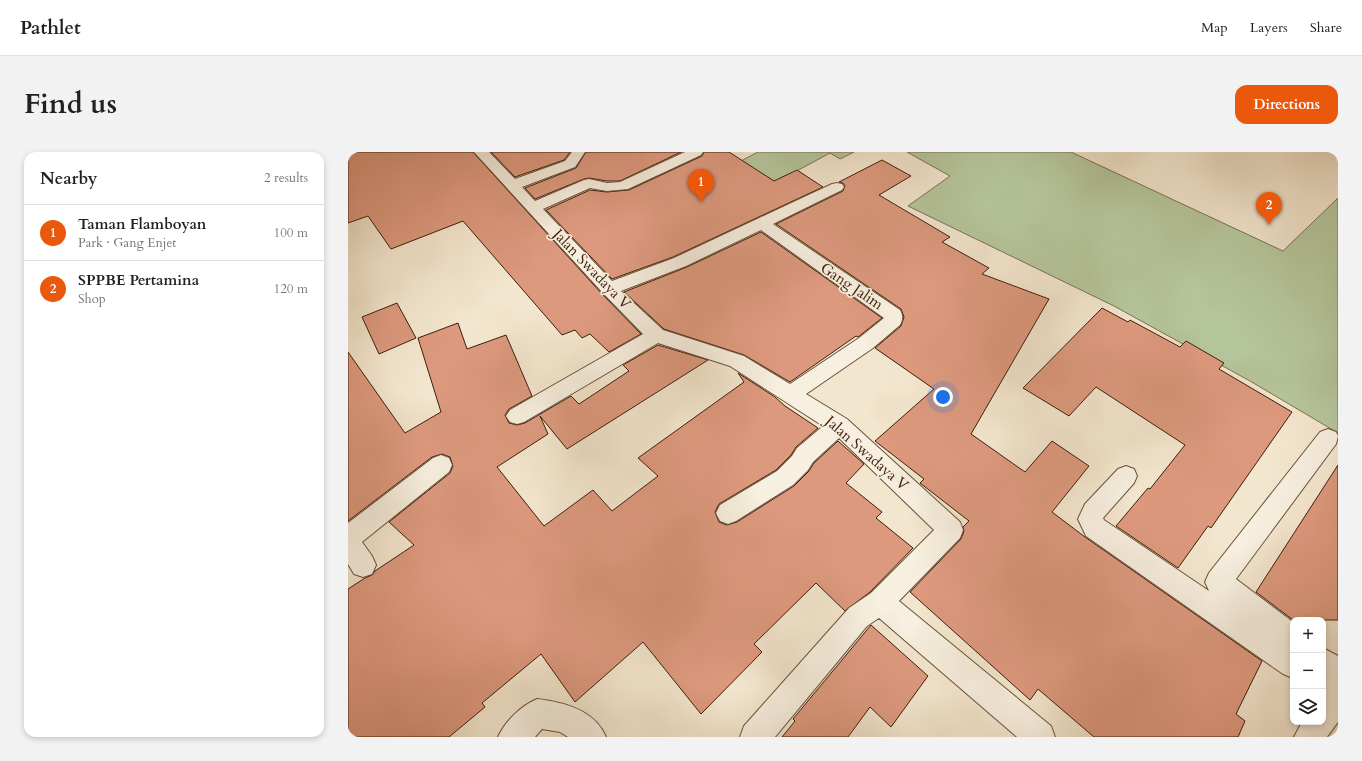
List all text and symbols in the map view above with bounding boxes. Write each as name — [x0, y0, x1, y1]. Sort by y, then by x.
text: Pathlet — [20, 15, 81, 41]
text: Map — [1201, 18, 1228, 37]
text: Layers — [1250, 18, 1288, 37]
text: Share — [1310, 18, 1342, 37]
text: Find us — [24, 85, 117, 123]
button: Directions — [1235, 85, 1338, 124]
text: Nearby — [40, 167, 97, 190]
text: 2 results — [264, 169, 308, 187]
pin: 1 — [688, 169, 714, 202]
pin: 2 — [1256, 192, 1282, 225]
text: Taman Flamboyan — [78, 214, 207, 234]
street label: Jalan Swadaya V — [547, 223, 635, 313]
text: 1 — [50, 224, 56, 242]
text: 100 m — [274, 224, 308, 242]
text: Park · Gang Enjet — [78, 234, 176, 252]
street label: Gang Jalim — [817, 258, 888, 314]
text: SPPBE Pertamina — [78, 270, 199, 290]
text: 2 — [50, 280, 56, 298]
text: 120 m — [274, 280, 308, 298]
text: Shop — [78, 290, 106, 308]
your location — [933, 387, 953, 407]
street label: Jalan Swadaya V — [820, 410, 913, 495]
map controls — [1290, 617, 1326, 725]
button: + — [1290, 617, 1326, 653]
button: − — [1290, 653, 1326, 689]
button: layers — [1290, 689, 1326, 725]

